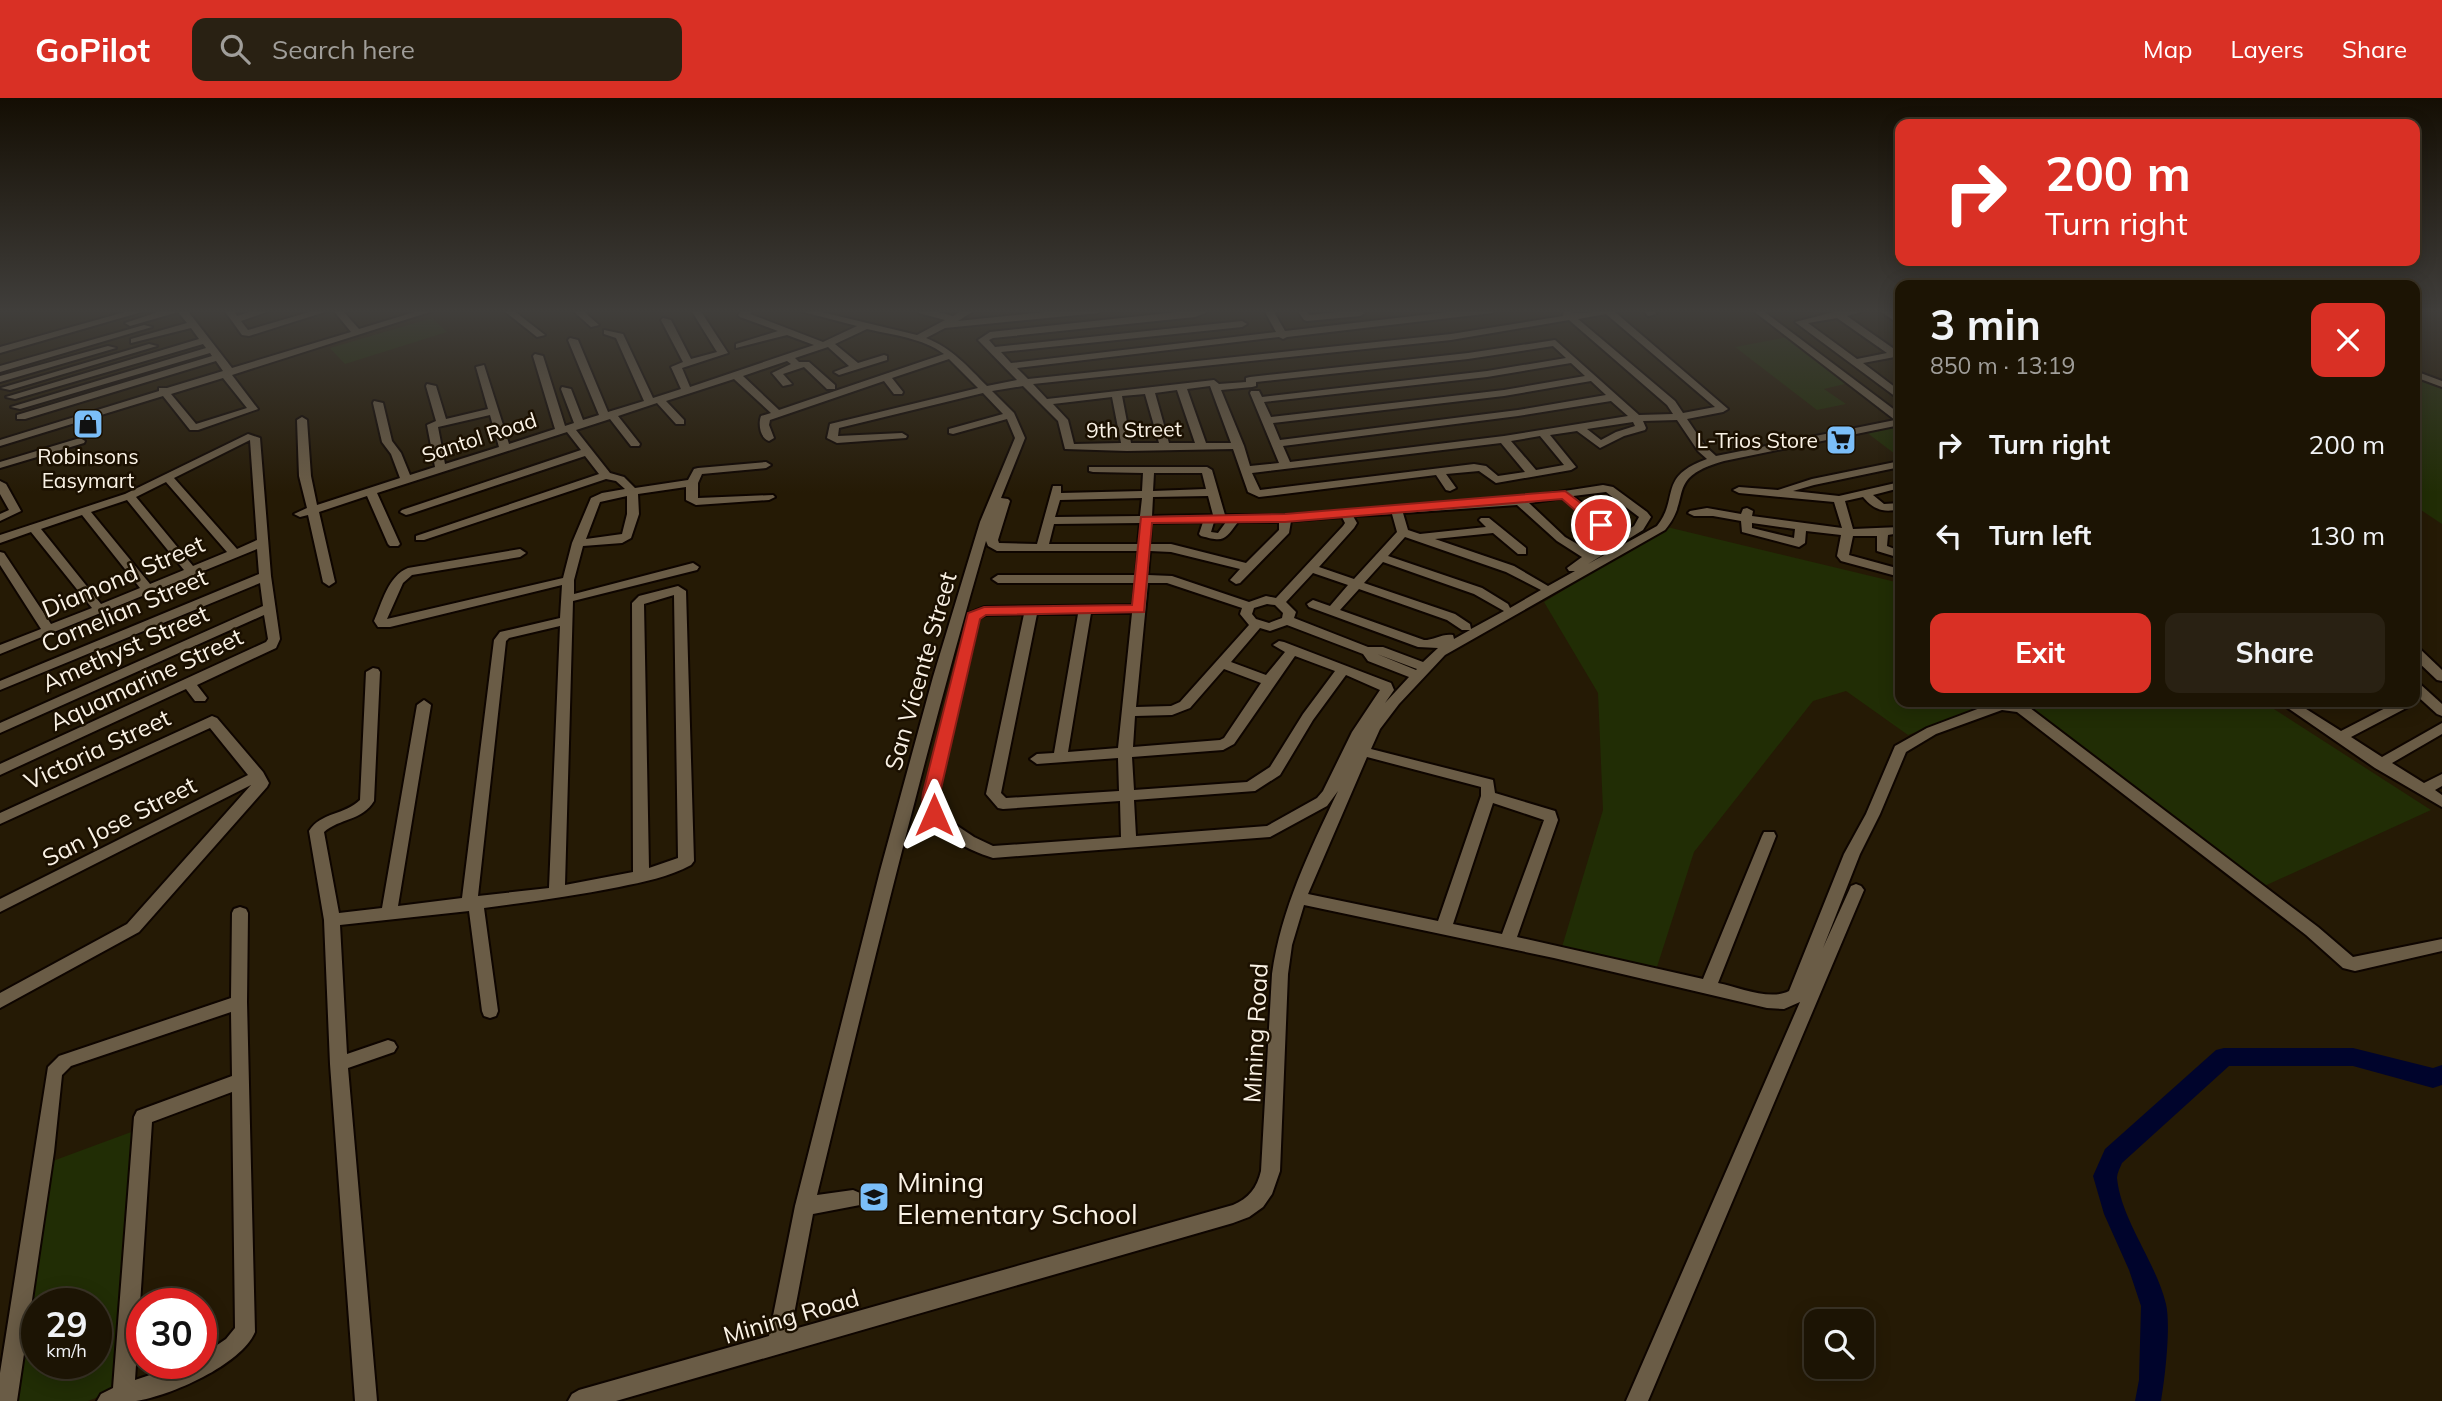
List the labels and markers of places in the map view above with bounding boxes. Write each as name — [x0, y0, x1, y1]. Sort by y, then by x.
shop icon: Robinsons Easymart — [71, 407, 105, 441]
supermarket icon: L-Trios Store — [1824, 423, 1858, 457]
place label: L-Trios Store — [1697, 427, 1818, 453]
place label: Robinsons Easymart — [37, 443, 139, 493]
pin — [1571, 495, 1631, 555]
place label: Mining Elementary School — [897, 1164, 1138, 1231]
school or university icon: Mining Elementary School — [857, 1180, 891, 1214]

